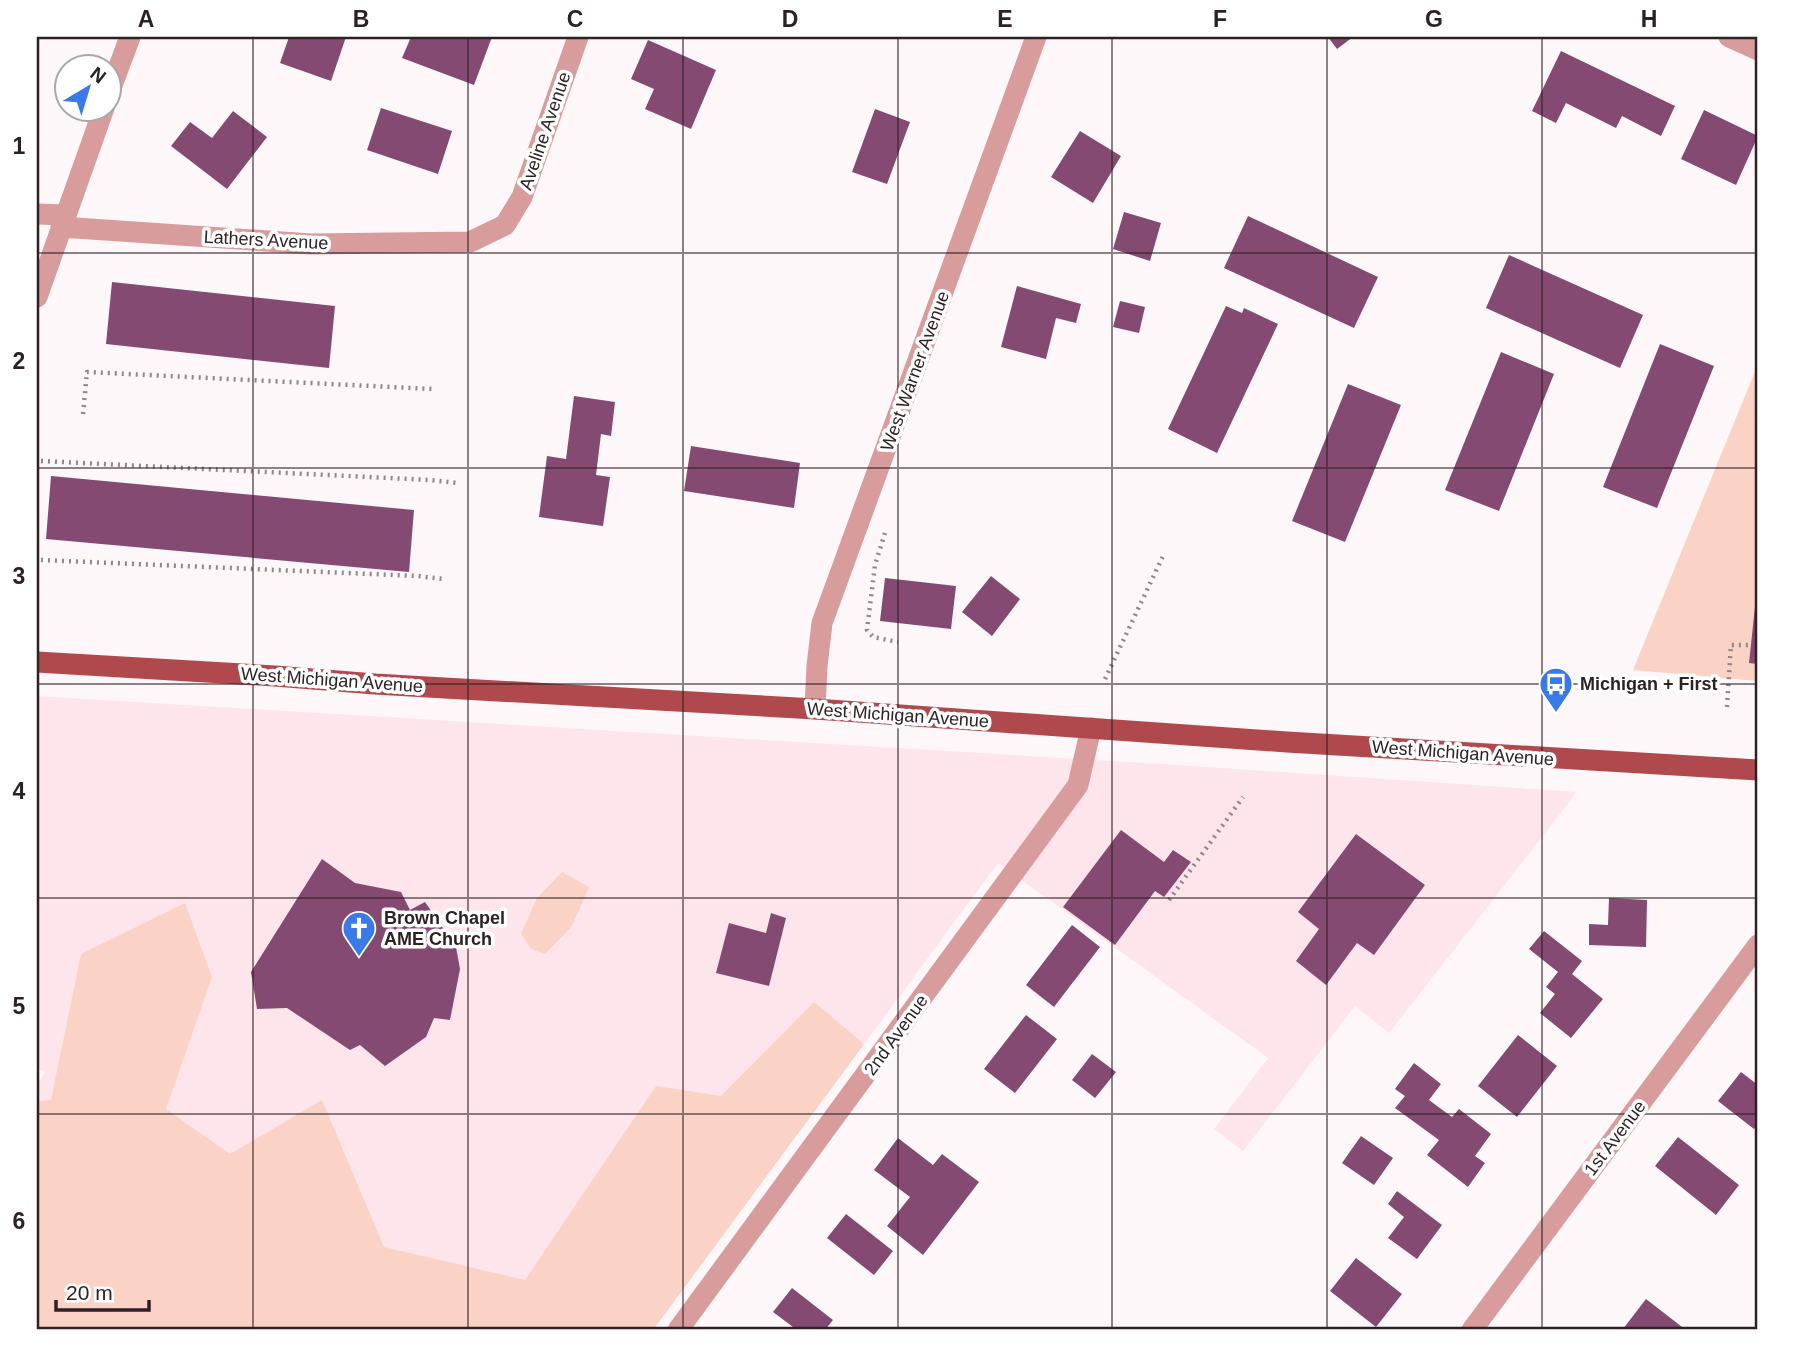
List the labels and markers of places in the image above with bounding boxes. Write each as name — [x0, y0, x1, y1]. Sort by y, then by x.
bus stop icon: Michigan + First — [1537, 665, 1575, 714]
place label: Michigan + First — [1580, 674, 1718, 694]
place label: Brown Chapel AME Church — [384, 908, 505, 949]
church icon: Brown Chapel AME Church — [340, 909, 378, 958]

